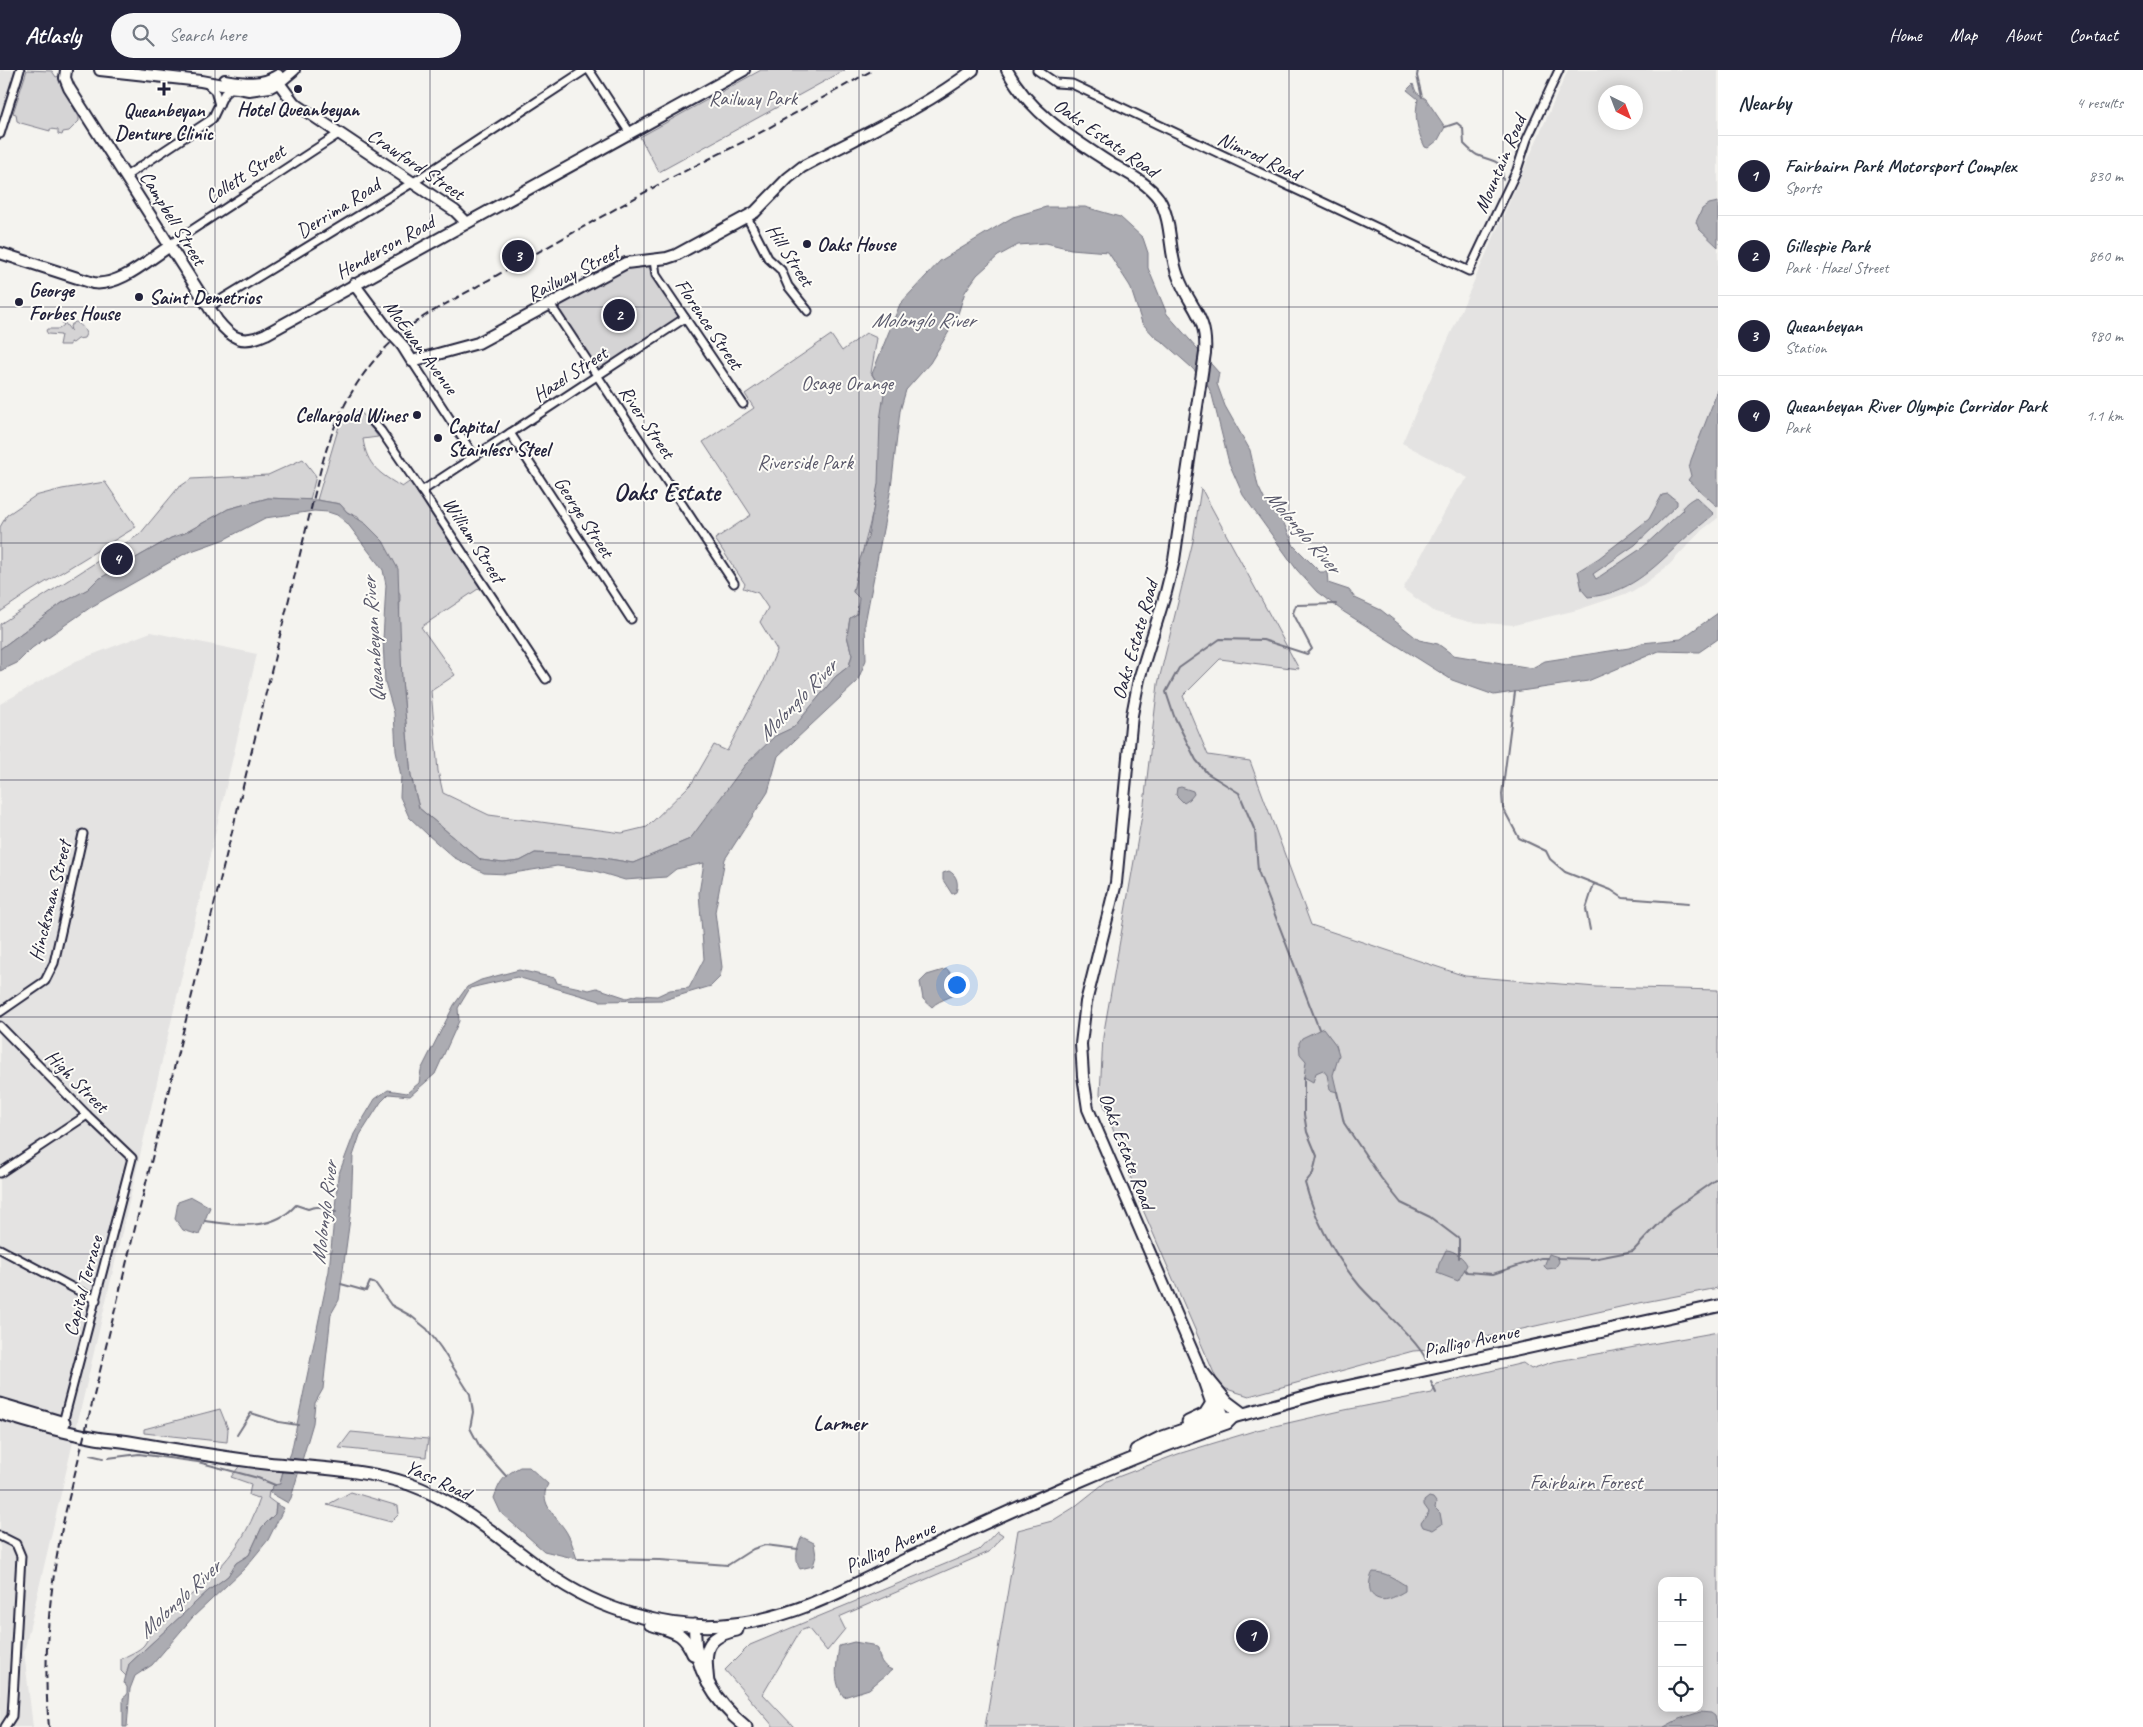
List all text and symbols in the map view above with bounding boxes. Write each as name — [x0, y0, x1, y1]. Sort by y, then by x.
search box — [111, 13, 461, 58]
text: Atlasly — [25, 20, 81, 50]
icon: search — [129, 21, 157, 49]
text: Search here — [169, 23, 246, 47]
text: Home — [1889, 24, 1922, 46]
text: Map — [1950, 24, 1977, 46]
text: About — [2005, 24, 2041, 46]
text: Contact — [2069, 24, 2118, 46]
marker: Queanbeyan Denture Clinic — [157, 82, 171, 96]
marker: Hotel Queanbeyan — [292, 83, 304, 95]
north arrow — [1598, 85, 1643, 130]
park label: Railway Park — [709, 86, 799, 111]
text: Nearby — [1738, 90, 1791, 116]
street label: Oaks Estate Road — [1049, 93, 1166, 185]
text: 4 results — [2076, 93, 2123, 113]
place label: Hotel Queanbeyan — [237, 97, 361, 123]
place label: Queanbeyan Denture Clinic — [115, 98, 215, 146]
street label: Mountain Road — [1468, 108, 1533, 217]
street label: Crawford Street — [363, 122, 471, 207]
street label: Nimrod Road — [1214, 126, 1307, 187]
street label: Collett Street — [200, 137, 292, 209]
text: Fairbairn Park Motorsport Complex — [1785, 154, 2016, 178]
street label: Campbell Street — [134, 166, 213, 272]
text: 1 — [1750, 166, 1758, 186]
text: 830 m — [2089, 166, 2123, 186]
street label: Derrima Road — [291, 171, 387, 244]
text: Sports — [1785, 178, 1821, 198]
street label: Henderson Road — [331, 208, 442, 284]
street label: Hill Street — [760, 219, 821, 293]
place label: Oaks House — [817, 232, 897, 257]
text: Gillespie Park — [1785, 234, 1870, 258]
pin: 3 — [502, 237, 534, 275]
street label: Railway Street — [523, 238, 626, 307]
marker: Oaks House — [801, 238, 813, 250]
text: 2 — [1750, 246, 1758, 266]
text: 860 m — [2089, 246, 2123, 266]
text: Park · Hazel Street — [1785, 258, 1888, 278]
street label: Florence Street — [669, 274, 750, 376]
place label: George Forbes House — [29, 278, 121, 326]
place label: Saint Demetrios — [149, 285, 263, 310]
marker: Saint Demetrios — [133, 291, 145, 303]
street label: McEwan Avenue — [378, 295, 465, 400]
marker: George Forbes House — [13, 296, 25, 308]
pin: 2 — [603, 296, 635, 334]
water label: Molonglo River — [872, 307, 978, 333]
text: Queanbeyan — [1785, 314, 1862, 338]
text: 3 — [1750, 326, 1758, 346]
text: 980 m — [2089, 326, 2123, 346]
text: Station — [1785, 338, 1827, 358]
street label: Hazel Street — [528, 339, 614, 407]
park label: Osage Orange — [801, 371, 895, 396]
street label: River Street — [613, 381, 682, 465]
text: Queanbeyan River Olympic Corridor Park — [1785, 394, 2047, 418]
place label: Cellargold Wines — [295, 403, 409, 428]
text: 4 — [1750, 406, 1758, 426]
text: 1.1 km — [2086, 406, 2123, 426]
marker: Cellargold Wines — [411, 409, 423, 421]
place label: Capital Stainless Steel — [448, 414, 554, 462]
text: Park — [1785, 418, 1810, 438]
marker: Capital Stainless Steel — [432, 432, 444, 444]
park label: Riverside Park — [757, 450, 854, 475]
street label: George Street — [548, 472, 621, 564]
district label: Oaks Estate — [614, 476, 722, 508]
water label: Molonglo River — [1259, 484, 1349, 581]
street label: William Street — [437, 492, 513, 590]
pin: 4 — [101, 540, 133, 578]
water label: Queanbeyan River — [355, 573, 390, 704]
street label: Oaks Estate Road — [1106, 575, 1165, 702]
water label: Molonglo River — [752, 651, 845, 746]
street label: Hincksman Street — [23, 835, 78, 964]
your location — [944, 972, 970, 998]
street label: High Street — [40, 1044, 116, 1120]
street label: Oaks Estate Road — [1093, 1089, 1162, 1216]
water label: Molonglo River — [305, 1157, 344, 1266]
street label: Capital Terrace — [58, 1232, 109, 1339]
street label: Pialligo Avenue — [1421, 1318, 1522, 1363]
district label: Larmer — [813, 1410, 869, 1436]
street label: Yass Road — [401, 1454, 477, 1507]
park label: Fairbairn Forest — [1530, 1470, 1645, 1495]
street label: Pialligo Avenue — [841, 1515, 940, 1579]
water label: Molonglo River — [132, 1552, 228, 1644]
map controls — [1658, 1577, 1703, 1712]
button: + — [1658, 1577, 1703, 1622]
pin: 1 — [1236, 1617, 1268, 1655]
button: − — [1658, 1622, 1703, 1667]
button: locate — [1658, 1667, 1703, 1712]

